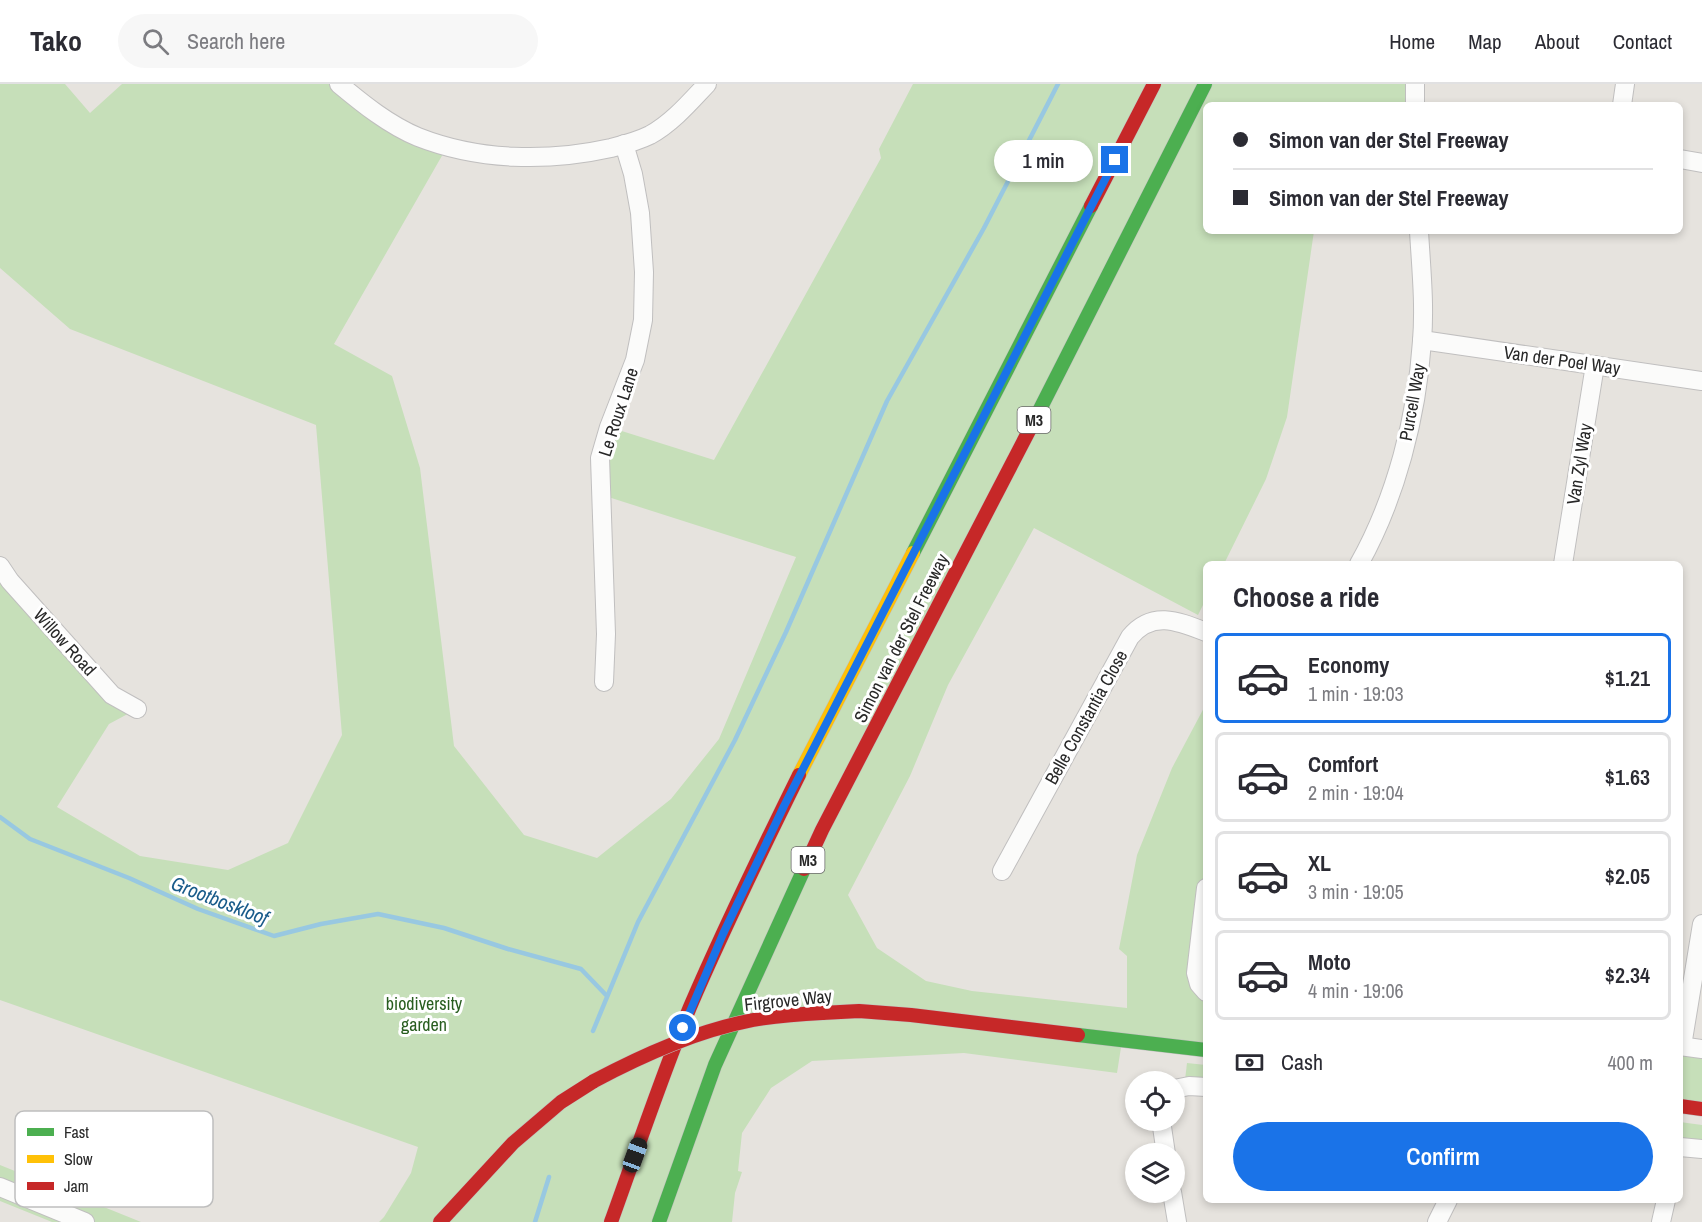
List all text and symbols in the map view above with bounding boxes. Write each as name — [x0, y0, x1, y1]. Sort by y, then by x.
search box — [118, 14, 538, 68]
text: Tako — [30, 22, 82, 60]
icon: search — [139, 25, 172, 58]
text: Search here — [187, 26, 285, 56]
text: Home — [1389, 27, 1435, 56]
text: Map — [1468, 27, 1502, 56]
text: About — [1535, 27, 1580, 56]
text: Contact — [1613, 27, 1672, 56]
text: Simon van der Stel Freeway — [1269, 125, 1509, 155]
callout: 1 min — [995, 139, 1094, 181]
route end — [1101, 146, 1128, 173]
text: 1 min — [1022, 147, 1065, 174]
text: Simon van der Stel Freeway — [1269, 183, 1509, 213]
street label: Van der Poel Way — [1502, 339, 1622, 381]
street label: Purcell Way — [1393, 361, 1431, 443]
street label: Le Roux Lane — [592, 364, 644, 460]
road number: M3 — [1018, 407, 1050, 433]
street label: Van Zyl Way — [1560, 421, 1598, 506]
street label: Simon van der Stel Freeway — [848, 549, 955, 727]
text: Choose a ride — [1233, 579, 1379, 615]
street label: Willow Road — [28, 603, 102, 681]
street label: Belle Constantia Close — [1039, 645, 1133, 789]
text: Economy — [1308, 650, 1389, 680]
icon: car — [1236, 651, 1290, 705]
text: $1.21 — [1605, 663, 1650, 693]
text: 1 min · 19:03 — [1308, 680, 1404, 707]
text: Comfort — [1308, 749, 1378, 779]
icon: car — [1236, 750, 1290, 804]
text: $1.63 — [1605, 762, 1650, 792]
text: 2 min · 19:04 — [1308, 779, 1404, 806]
road number: M3 — [792, 847, 824, 873]
text: XL — [1308, 848, 1331, 878]
icon: car — [1236, 849, 1290, 903]
text: $2.05 — [1605, 861, 1650, 891]
water label: Grootboskloof — [167, 869, 274, 931]
text: 3 min · 19:05 — [1308, 878, 1404, 905]
text: Moto — [1308, 947, 1351, 977]
icon: car — [1236, 948, 1290, 1002]
text: $2.34 — [1605, 960, 1650, 990]
text: 4 min · 19:06 — [1308, 977, 1404, 1004]
street label: Firgrove Way — [743, 983, 834, 1017]
park label: biodiversity garden — [386, 991, 463, 1037]
route start — [669, 1014, 696, 1041]
icon: cash — [1233, 1046, 1266, 1079]
text: Cash — [1281, 1047, 1323, 1077]
text: 400 m — [1607, 1049, 1653, 1076]
map controls — [1125, 1071, 1185, 1203]
button: locate — [1125, 1071, 1185, 1131]
legend — [15, 1111, 213, 1207]
text: Fast — [64, 1121, 89, 1143]
button: Confirm — [1233, 1122, 1653, 1191]
car — [620, 1135, 650, 1175]
button: layers — [1125, 1143, 1185, 1203]
text: Slow — [64, 1148, 93, 1170]
text: Jam — [64, 1175, 89, 1197]

